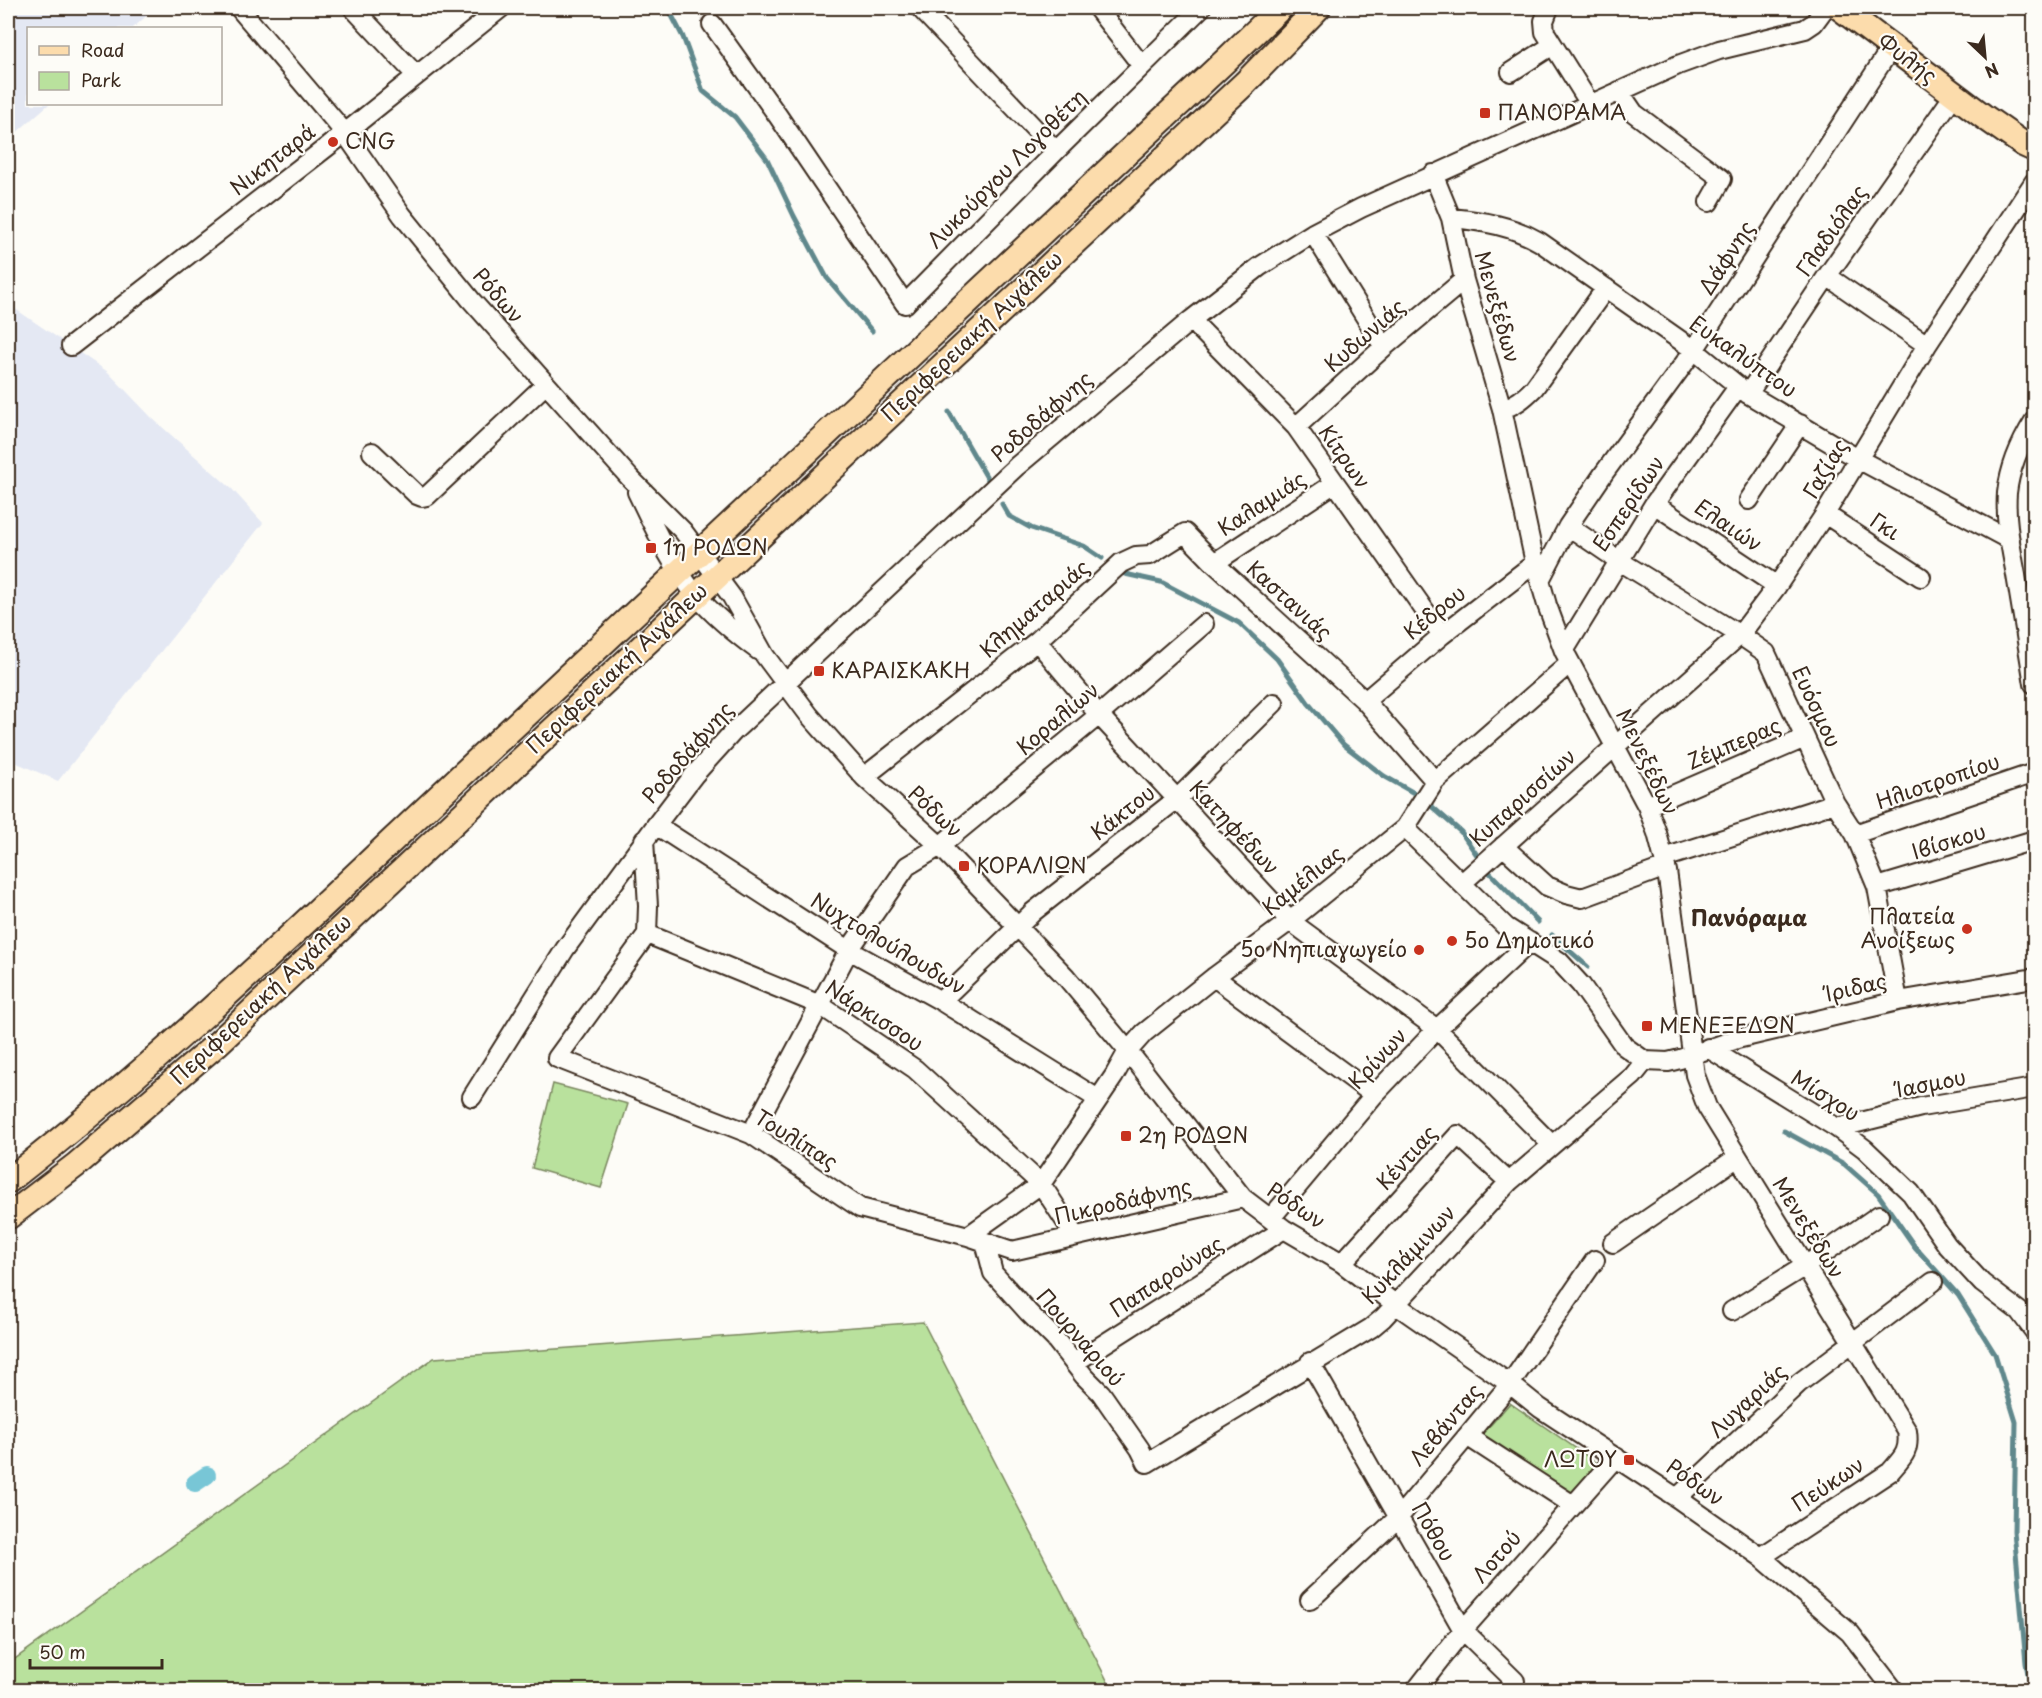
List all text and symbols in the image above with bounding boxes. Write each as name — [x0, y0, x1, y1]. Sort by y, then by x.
street label: Φυλής — [1872, 24, 1945, 90]
legend — [27, 27, 222, 105]
north arrow — [1955, 27, 2015, 87]
text: Road — [81, 36, 125, 63]
text: N — [1981, 58, 2003, 85]
text: Park — [81, 66, 121, 93]
street label: Λυκούργου Λογοθέτη — [919, 81, 1093, 255]
place label: ΠΑΝΟΡΑΜΑ — [1497, 95, 1626, 127]
marker: ΠΑΝΟΡΑΜΑ — [1478, 106, 1492, 120]
street label: Νικηταρά — [222, 115, 322, 202]
place label: CNG — [345, 124, 396, 156]
marker: CNG — [326, 135, 340, 149]
street label: Γλαδιόλας — [1787, 177, 1874, 282]
street label: Δάφνης — [1689, 213, 1761, 300]
street label: Περιφερειακή Αιγάλεω — [872, 242, 1069, 429]
street label: Μενεξέδων — [1468, 247, 1530, 366]
street label: Ρόδων — [466, 260, 533, 329]
street label: Κυδωνιάς — [1316, 290, 1411, 379]
street label: Ευκαλύπτου — [1684, 306, 1804, 404]
street label: Ροδοδάφνης — [983, 362, 1099, 469]
street label: Κίτρων — [1312, 417, 1379, 495]
street label: Γαζίας — [1794, 432, 1855, 504]
street label: Εσπερίδων — [1584, 449, 1671, 557]
street label: Καλαμιάς — [1210, 462, 1312, 543]
street label: Ελαιών — [1689, 490, 1769, 559]
street label: Γκι — [1864, 504, 1908, 547]
place label: 1η ΡΟΔΩΝ — [663, 530, 768, 562]
marker: 1η ΡΟΔΩΝ — [644, 541, 658, 555]
street label: Κληματαριάς — [972, 551, 1096, 664]
street label: Καστανιάς — [1240, 552, 1340, 647]
street label: Περιφερειακή Αιγάλεω — [517, 574, 714, 761]
street label: Κέδρου — [1396, 576, 1472, 646]
place label: ΚΑΡΑΙΣΚΑΚΗ — [831, 653, 970, 685]
street label: Ευόσμου — [1785, 660, 1851, 752]
marker: ΚΑΡΑΙΣΚΑΚΗ — [812, 664, 826, 678]
street label: Κοραλίων — [1008, 673, 1105, 762]
street label: Ροδοδάφνης — [633, 694, 740, 810]
street label: Μενεξέδων — [1609, 703, 1688, 820]
street label: Ζέμπερας — [1681, 708, 1785, 776]
street label: Κυπαρισσίων — [1461, 740, 1582, 853]
street label: Ηλιοτροπίου — [1871, 744, 2004, 816]
street label: Κατηφέδων — [1183, 772, 1288, 881]
street label: Κάκτου — [1083, 776, 1161, 847]
street label: Ρόδων — [902, 777, 971, 844]
street label: Ιβίσκου — [1908, 814, 1989, 866]
street label: Καμέλιας — [1254, 837, 1349, 922]
place label: ΚΟΡΑΛΙΩΝ — [976, 848, 1087, 880]
marker: ΚΟΡΑΛΙΩΝ — [957, 859, 971, 873]
street label: Νυχτολούλουδων — [805, 883, 973, 1001]
place label: Πλατεία Ανοίξεως — [1861, 899, 1955, 955]
district label: Πανόραμα — [1691, 900, 1807, 933]
street label: Περιφερειακή Αιγάλεω — [161, 905, 358, 1092]
marker: Πλατεία Ανοίξεως — [1960, 922, 1974, 936]
place label: 5ο Δημοτικό — [1464, 923, 1594, 955]
place label: 5ο Νηπιαγωγείο — [1240, 932, 1407, 964]
marker: 5ο Δημοτικό — [1445, 934, 1459, 948]
marker: 5ο Νηπιαγωγείο — [1412, 943, 1426, 957]
street label: Ίριδας — [1819, 963, 1890, 1009]
street label: Νάρκισσου — [820, 971, 931, 1058]
place label: ΜΕΝΕΞΕΔΩΝ — [1659, 1008, 1795, 1040]
marker: ΜΕΝΕΞΕΔΩΝ — [1640, 1019, 1654, 1033]
street label: Κρίνων — [1340, 1020, 1413, 1096]
street label: Ίασμου — [1890, 1060, 1968, 1105]
street label: Μίσχου — [1785, 1061, 1867, 1128]
street label: Τουλίπας — [749, 1100, 845, 1177]
street label: Κέντιας — [1367, 1117, 1444, 1196]
place label: 2η ΡΟΔΩΝ — [1138, 1118, 1248, 1150]
marker: 2η ΡΟΔΩΝ — [1119, 1129, 1133, 1143]
street label: Πικροδάφνης — [1051, 1169, 1194, 1231]
street label: Μενεξέδων — [1766, 1170, 1854, 1284]
street label: Ρόδων — [1262, 1173, 1333, 1236]
street label: Κυκλάμινων — [1353, 1197, 1462, 1311]
street label: Παπαρούνας — [1103, 1227, 1229, 1324]
street label: Πουρναριού — [1030, 1281, 1133, 1393]
street label: Λυγαριάς — [1701, 1355, 1793, 1444]
street label: Λεβάντας — [1400, 1375, 1489, 1472]
place label: ΛΩΤΟΥ — [1544, 1442, 1617, 1474]
street label: Πεύκων — [1784, 1448, 1870, 1519]
street label: Ρόδων — [1661, 1450, 1732, 1513]
marker: ΛΩΤΟΥ — [1622, 1453, 1636, 1467]
street label: Πόθου — [1405, 1495, 1465, 1567]
street label: Λοτού — [1463, 1522, 1528, 1589]
scale bar — [30, 1632, 162, 1670]
text: 50 m — [39, 1638, 86, 1665]

